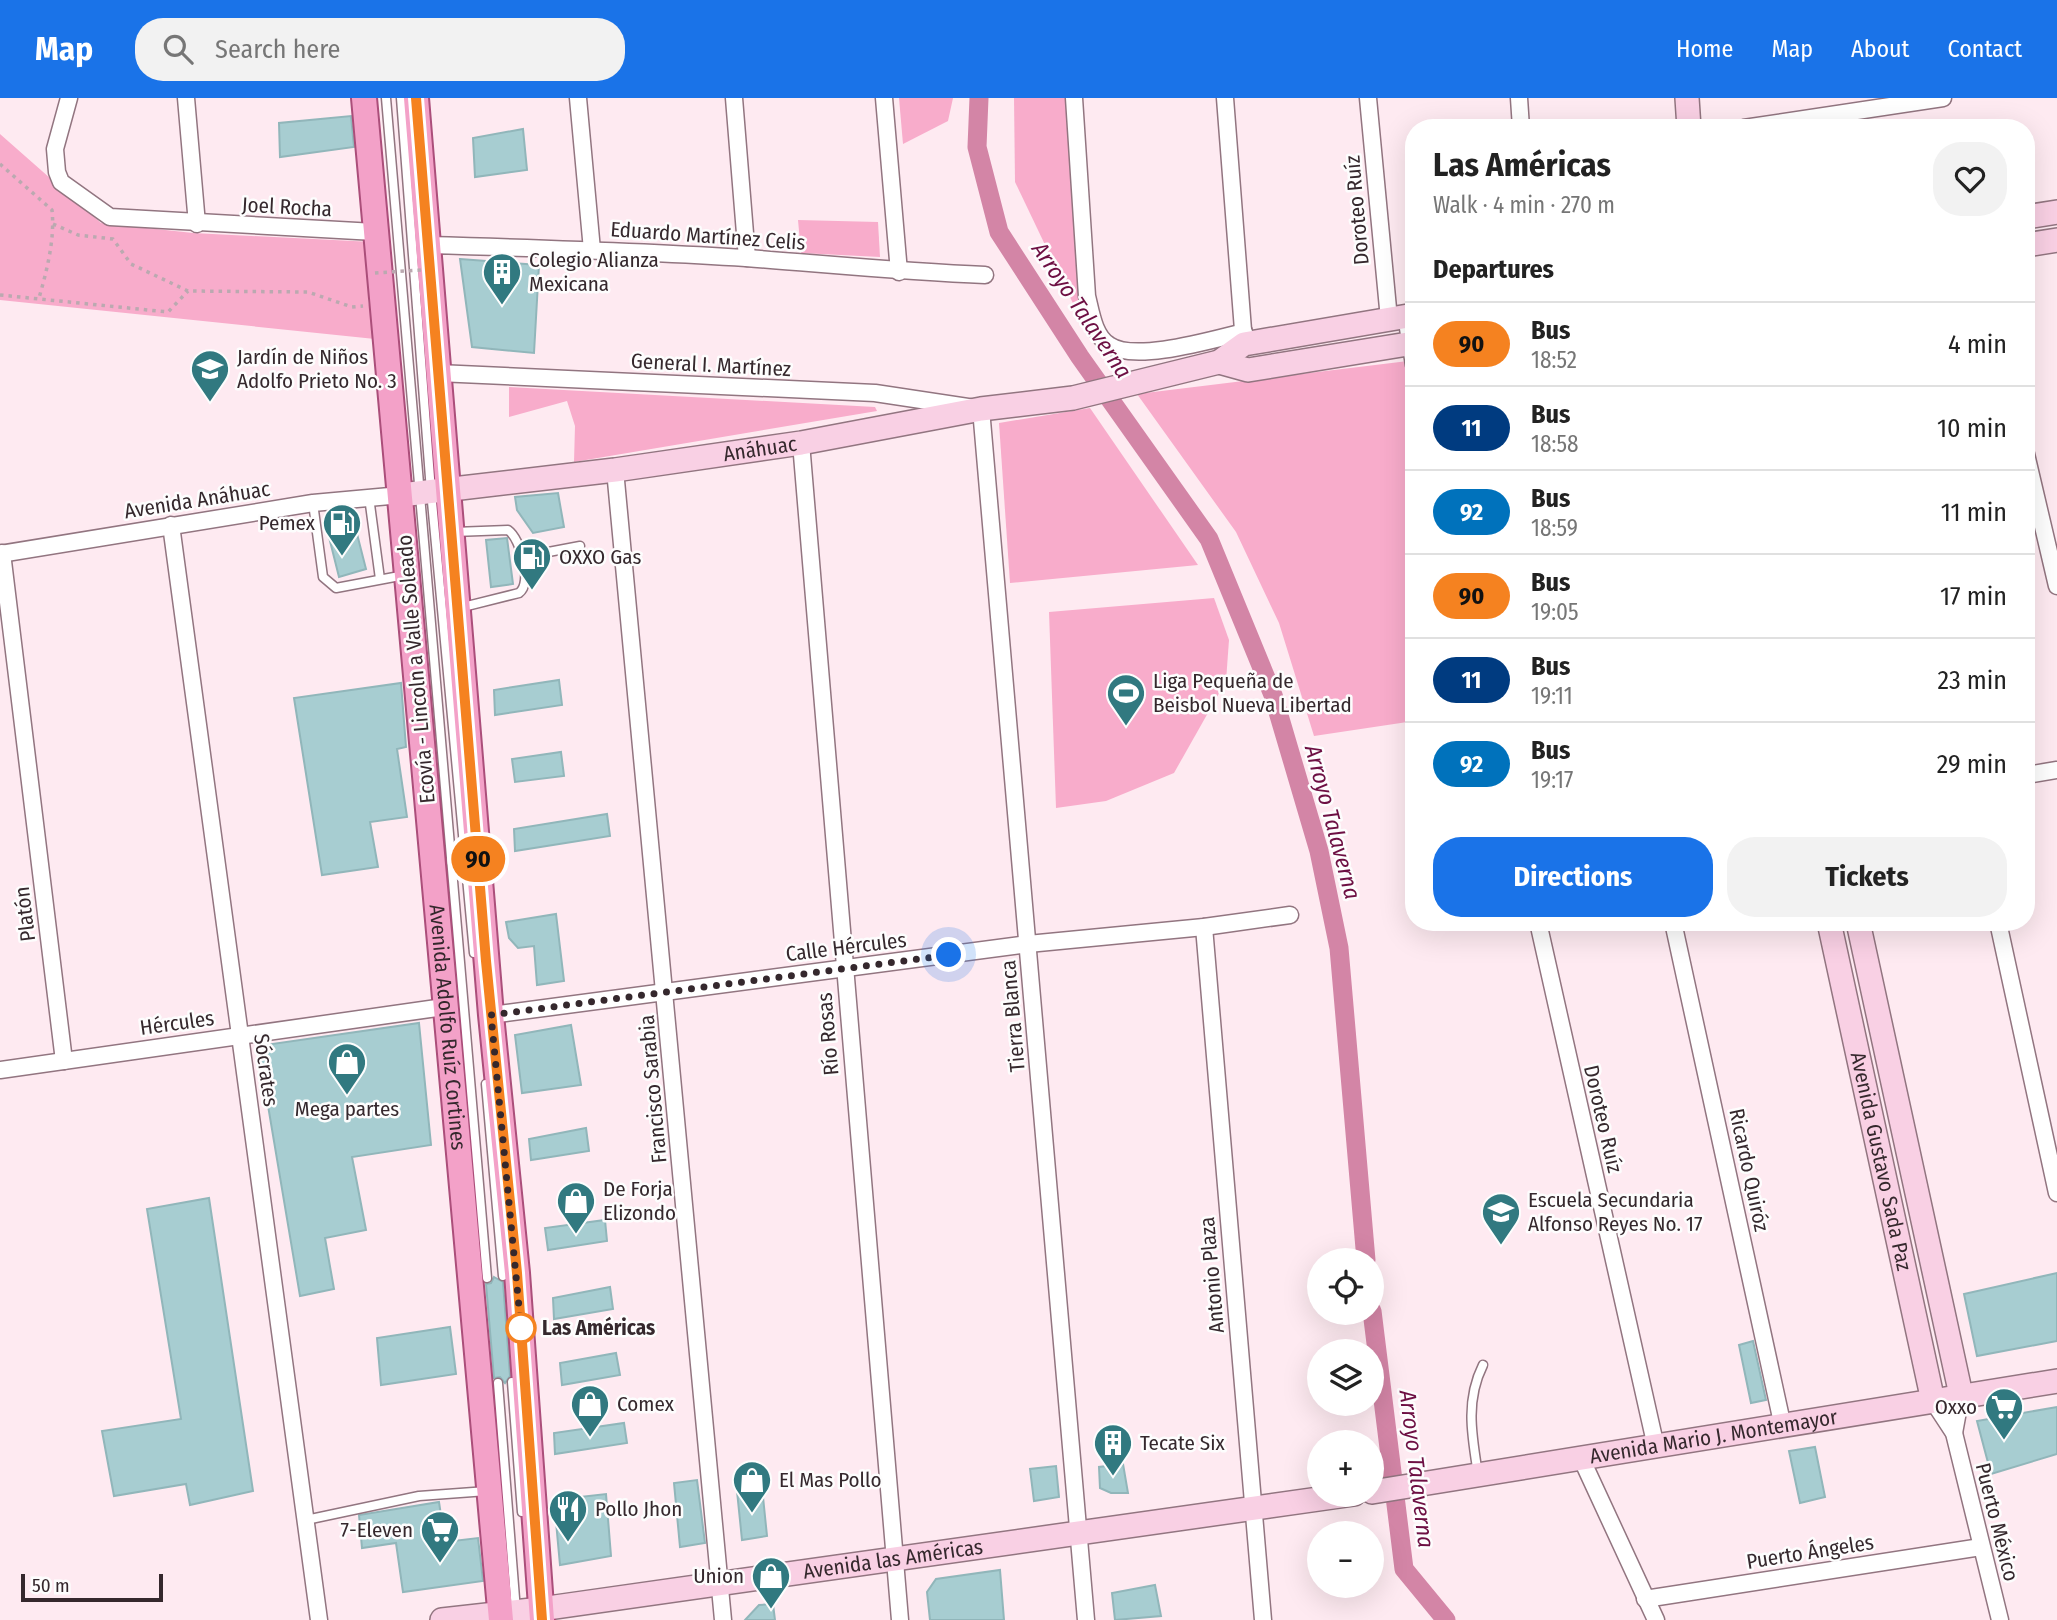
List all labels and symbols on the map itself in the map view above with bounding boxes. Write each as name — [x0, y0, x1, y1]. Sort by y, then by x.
street label: Doroteo Ruíz — [1339, 154, 1375, 266]
street label: Joel Rocha — [241, 192, 333, 222]
street label: Eduardo Martínez Celis — [610, 216, 806, 256]
water label: Arroyo Talaverna — [1025, 236, 1138, 384]
place label: Colegio Alianza Mexicana — [529, 247, 659, 297]
building icon: Colegio Alianza Mexicana — [481, 251, 523, 306]
place label: Jardín de Niños Adolfo Prieto No. 3 — [237, 344, 397, 394]
school or university icon: Jardín de Niños Adolfo Prieto No. 3 — [189, 348, 231, 403]
street label: General I. Martínez — [630, 348, 792, 382]
street label: Anáhuac — [722, 431, 798, 467]
street label: Avenida Anáhuac — [122, 476, 272, 524]
fuel station icon: Pemex — [321, 502, 363, 557]
place label: Pemex — [259, 510, 316, 536]
street label: Ecovía - Lincoln a Valle Soleado — [391, 534, 441, 804]
fuel station icon: OXXO Gas — [511, 536, 553, 591]
place label: OXXO Gas — [559, 544, 641, 570]
place label: Liga Pequeña de Beisbol Nueva Libertad — [1153, 668, 1352, 718]
sports icon: Liga Pequeña de Beisbol Nueva Libertad — [1105, 672, 1147, 727]
water label: Arroyo Talaverna — [1299, 741, 1367, 902]
line badge: 90 — [447, 836, 510, 882]
street label: Platón — [9, 885, 41, 943]
street label: Avenida Adolfo Ruíz Cortines — [424, 903, 472, 1151]
street label: Calle Hércules — [784, 927, 908, 967]
your location — [931, 937, 966, 972]
street label: Tierra Blanca — [995, 959, 1031, 1073]
street label: Río Rosas — [811, 992, 845, 1076]
street label: Hércules — [138, 1005, 216, 1041]
street label: Francisco Sarabia — [634, 1014, 672, 1164]
street label: Sócrates — [248, 1032, 284, 1108]
shop icon: Mega partes — [326, 1041, 368, 1096]
street label: Avenida Gustavo Sada Paz — [1845, 1050, 1917, 1273]
street label: Doroteo Ruíz — [1578, 1063, 1628, 1175]
place label: Mega partes — [295, 1096, 399, 1122]
street label: Ricardo Quiróz — [1723, 1106, 1775, 1234]
place label: De Forja Elizondo — [603, 1176, 676, 1226]
shop icon: De Forja Elizondo — [555, 1180, 597, 1235]
place label: Escuela Secundaria Alfonso Reyes No. 17 — [1528, 1187, 1703, 1237]
school or university icon: Escuela Secundaria Alfonso Reyes No. 17 — [1480, 1191, 1522, 1246]
street label: Antonio Plaza — [1194, 1216, 1230, 1334]
marker: Las Américas — [506, 1313, 536, 1343]
place label: Las Américas — [542, 1315, 655, 1341]
shop icon: Comex — [569, 1383, 611, 1438]
supermarket icon: Oxxo — [1983, 1386, 2025, 1441]
water label: Arroyo Talaverna — [1393, 1388, 1441, 1549]
place label: Comex — [617, 1391, 675, 1417]
place label: Oxxo — [1935, 1394, 1977, 1420]
street label: Avenida Mario J. Montemayor — [1588, 1404, 1840, 1470]
building icon: Tecate Six — [1092, 1422, 1134, 1477]
place label: Tecate Six — [1140, 1430, 1226, 1456]
shop icon: El Mas Pollo — [731, 1459, 773, 1514]
street label: Puerto México — [1970, 1460, 2024, 1584]
place label: El Mas Pollo — [779, 1467, 882, 1493]
restaurant icon: Pollo Jhon — [547, 1488, 589, 1543]
place label: Pollo Jhon — [595, 1496, 682, 1522]
supermarket icon: 7-Eleven — [419, 1509, 461, 1564]
place label: 7-Eleven — [341, 1517, 413, 1543]
street label: Puerto Ángeles — [1745, 1529, 1876, 1575]
street label: Avenida las Américas — [801, 1534, 984, 1585]
shop icon: Union — [750, 1555, 792, 1610]
place label: Union — [693, 1563, 744, 1589]
scale bar — [21, 1571, 163, 1603]

